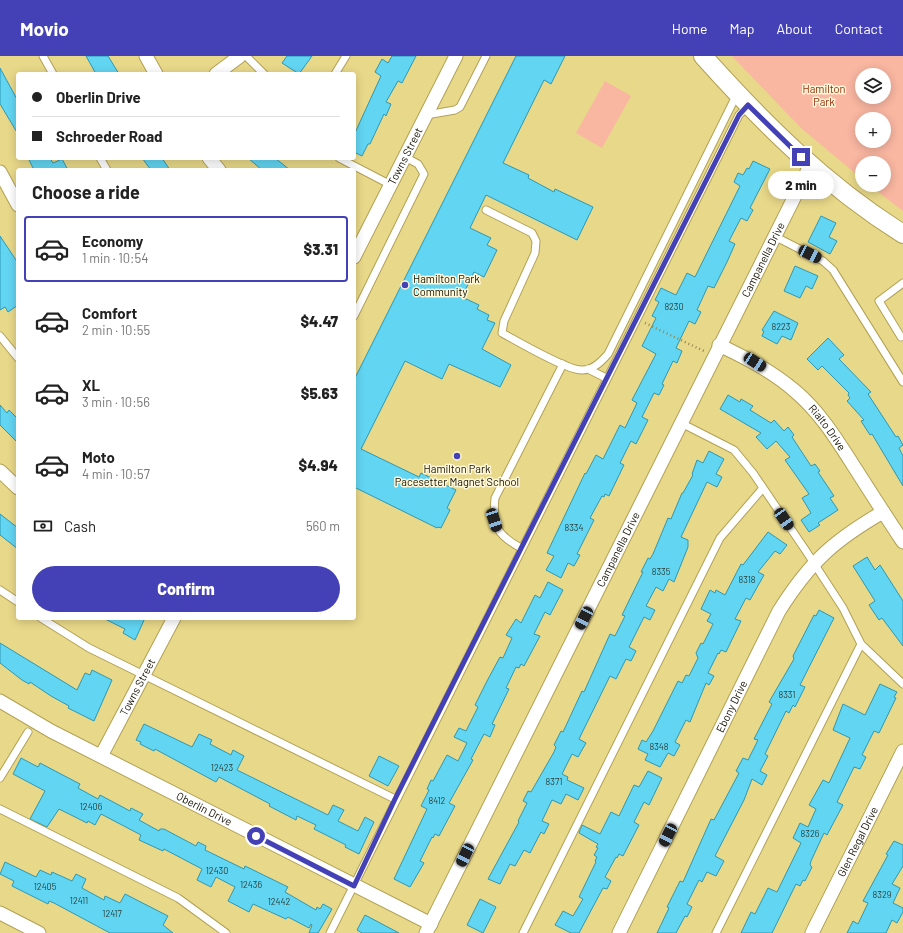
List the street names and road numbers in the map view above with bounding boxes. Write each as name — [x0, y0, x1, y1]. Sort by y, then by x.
street label: Towns Street — [385, 125, 425, 187]
street label: Campanella Drive — [738, 220, 787, 299]
street label: Rialto Drive — [806, 401, 849, 453]
street label: Campanella Drive — [593, 509, 642, 589]
street label: Towns Street — [117, 656, 157, 718]
street label: Ebony Drive — [713, 678, 750, 734]
street label: Oberlin Drive — [174, 789, 235, 828]
street label: Glen Regal Drive — [834, 804, 880, 879]

